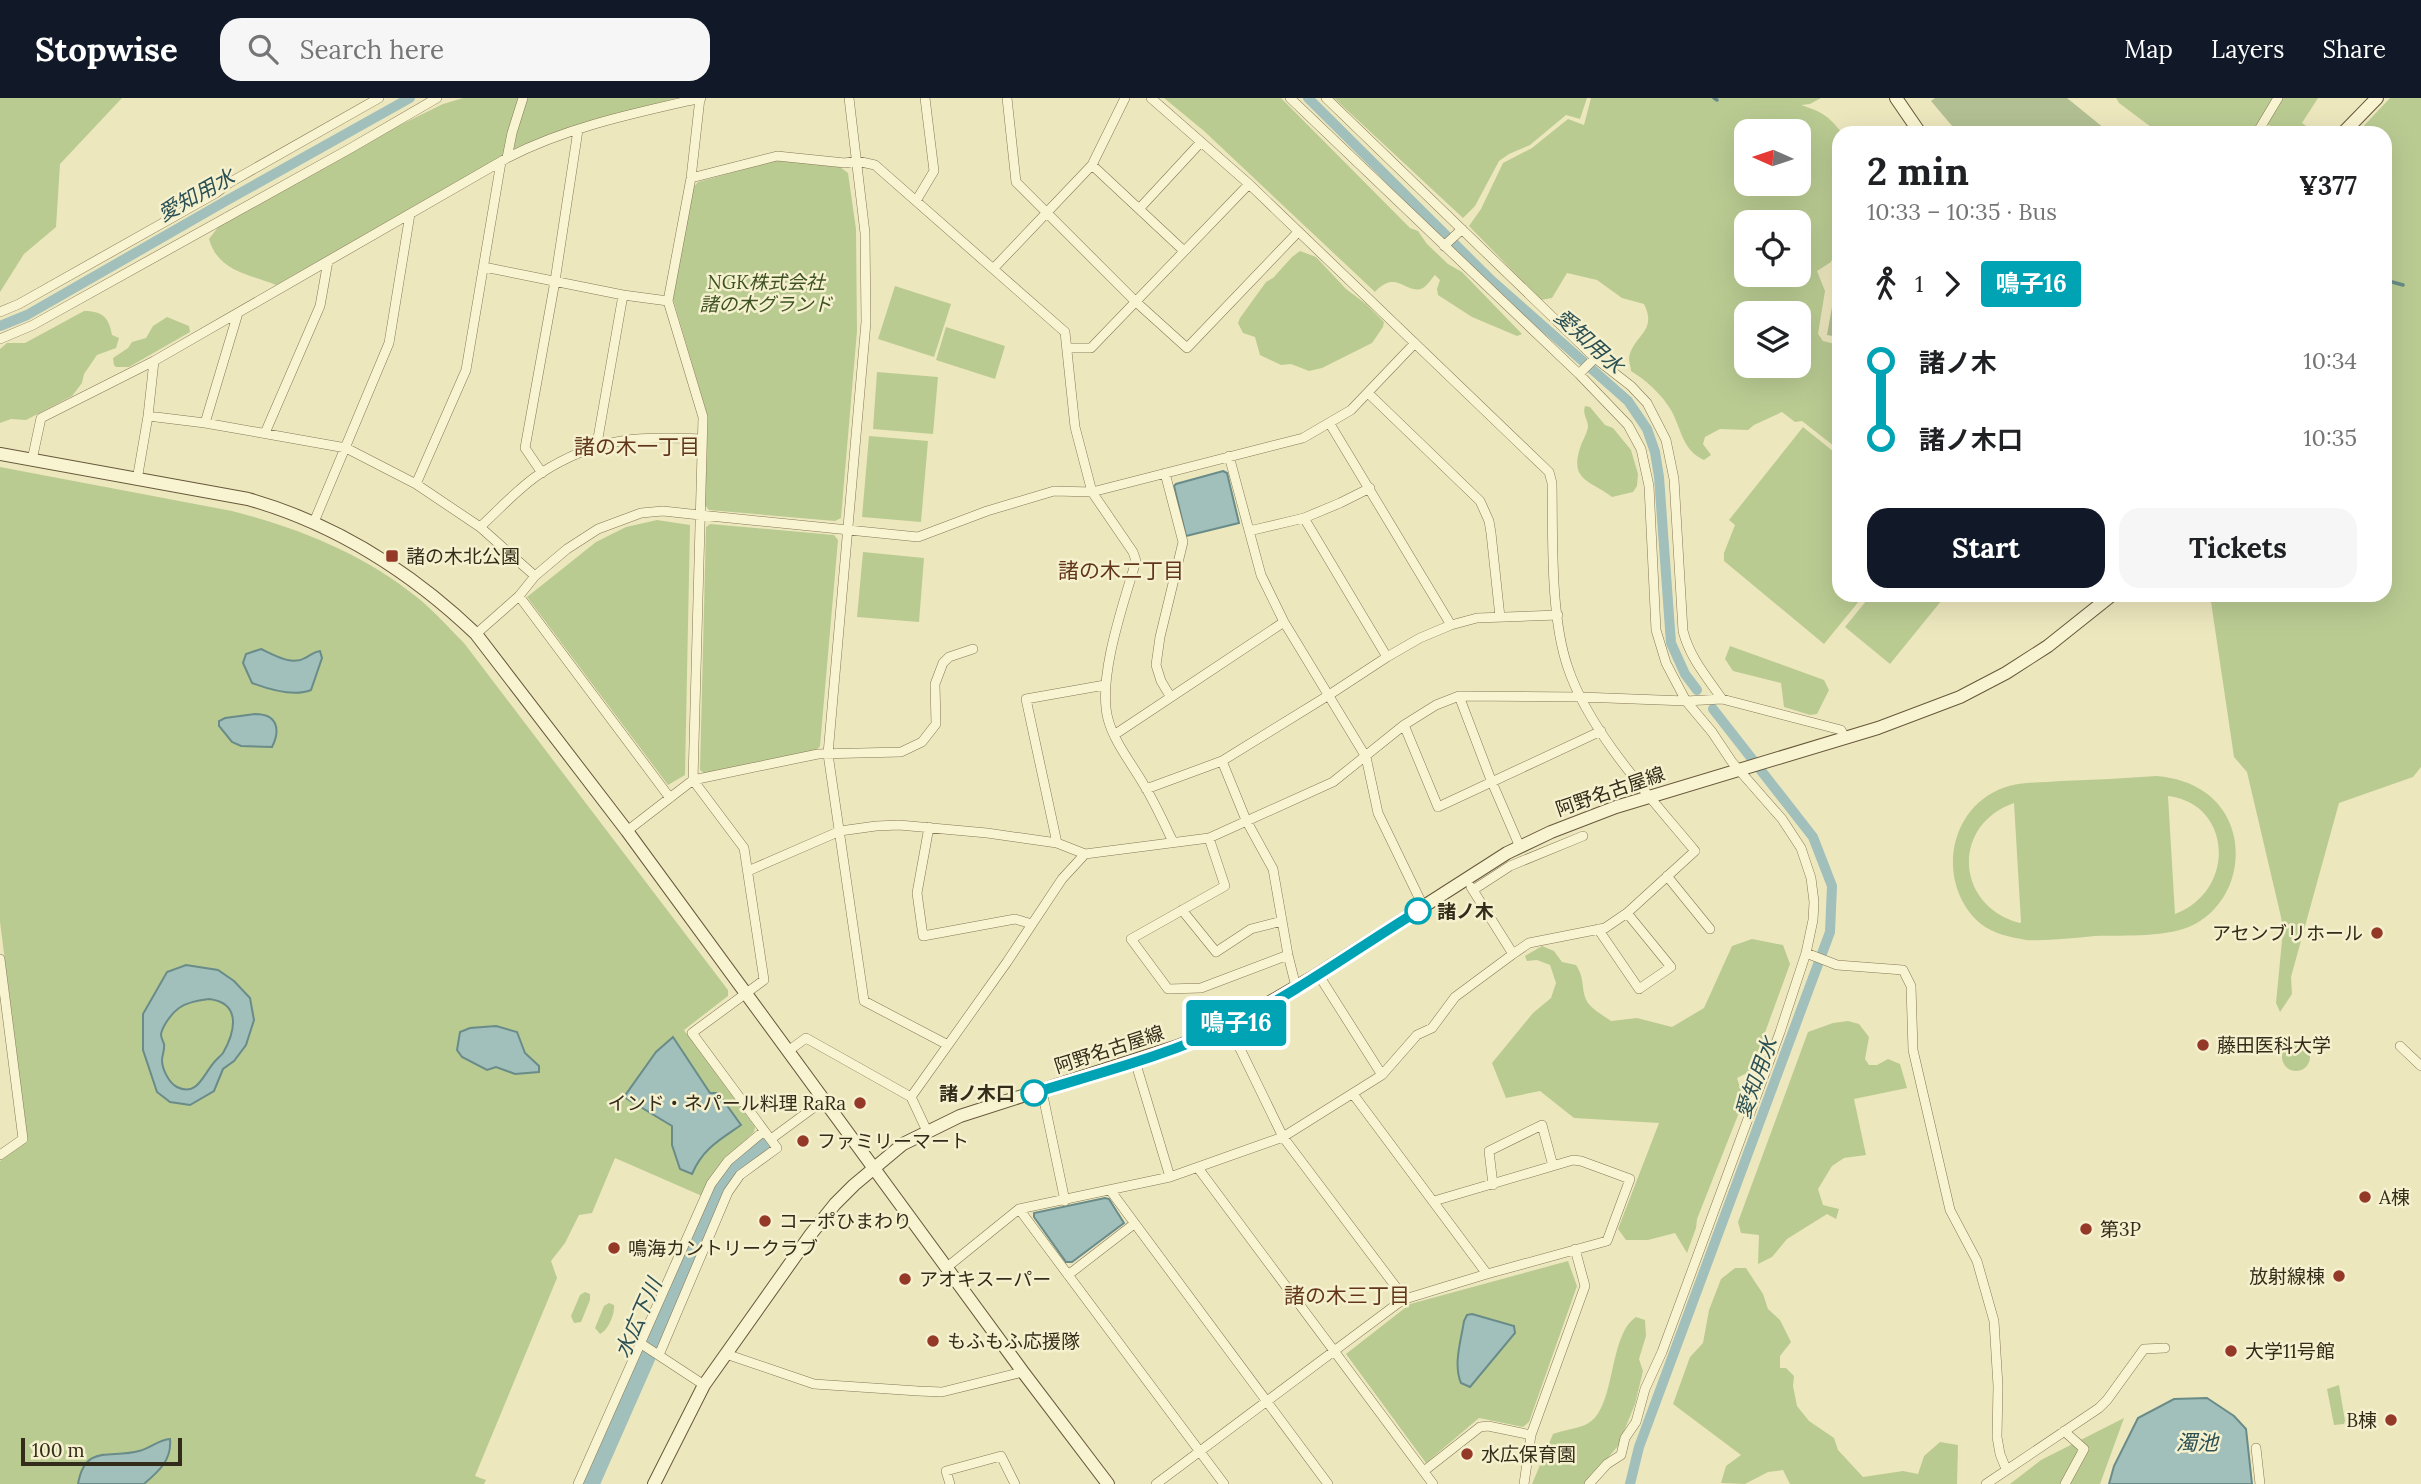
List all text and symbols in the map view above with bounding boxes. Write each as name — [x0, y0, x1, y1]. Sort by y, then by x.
search box — [220, 18, 710, 81]
text: Stopwise — [35, 28, 178, 70]
icon: search — [244, 30, 282, 68]
text: Search here — [300, 33, 444, 66]
text: Map — [2124, 34, 2173, 65]
text: Layers — [2211, 34, 2284, 65]
text: Share — [2322, 34, 2386, 65]
north arrow — [1734, 119, 1811, 196]
map controls — [1734, 119, 1811, 378]
text: 2 min — [1867, 147, 1969, 195]
water label: 愛知用水 — [153, 162, 241, 227]
text: ¥377 — [2299, 169, 2357, 202]
text: 10:33 – 10:35 · Bus — [1867, 197, 2057, 226]
button: locate — [1734, 210, 1811, 287]
icon: walk — [1867, 265, 1905, 303]
icon: forward — [1933, 265, 1971, 303]
text: 鳴子16 — [1995, 268, 2067, 299]
text: 1 — [1915, 269, 1923, 298]
park label: NGK株式会社 諸の木グランド — [699, 270, 833, 316]
button: layers — [1734, 301, 1811, 378]
water label: 愛知用水 — [1549, 303, 1631, 380]
text: 諸ノ木 — [1919, 346, 1997, 379]
text: 10:34 — [2303, 346, 2357, 375]
text: 諸ノ木口 — [1919, 423, 2023, 456]
text: 10:35 — [2303, 423, 2357, 452]
district label: 諸の木一丁目 — [574, 433, 700, 460]
button: Start — [1867, 508, 2105, 588]
button: Tickets — [2119, 508, 2357, 588]
place label: 諸の木北公園 — [406, 544, 520, 568]
marker: 諸の木北公園 — [384, 548, 400, 564]
district label: 諸の木二丁目 — [1058, 557, 1184, 584]
street label: 阿野名古屋線 — [1552, 761, 1668, 821]
marker: 諸ノ木 — [1405, 898, 1431, 924]
place label: 諸ノ木 — [1437, 899, 1494, 923]
place label: アセンブリホール — [2212, 921, 2363, 945]
marker: アセンブリホール — [2369, 925, 2385, 941]
line badge: 鳴子16 — [1187, 1000, 1285, 1046]
text: 鳴子16 — [1200, 1007, 1272, 1038]
street label: 阿野名古屋線 — [1051, 1020, 1167, 1078]
water label: 愛知用水 — [1729, 1032, 1784, 1122]
place label: 藤田医科大学 — [2217, 1033, 2331, 1057]
marker: 藤田医科大学 — [2195, 1037, 2211, 1053]
marker: 諸ノ木口 — [1021, 1080, 1047, 1106]
place label: 諸ノ木口 — [939, 1081, 1015, 1105]
place label: インド・ネパール料理 RaRa — [608, 1091, 846, 1115]
marker: インド・ネパール料理 RaRa — [852, 1095, 868, 1111]
place label: ファミリーマート — [817, 1129, 969, 1153]
marker: ファミリーマート — [795, 1133, 811, 1149]
place label: A棟 — [2378, 1185, 2410, 1209]
marker: A棟 — [2357, 1189, 2373, 1205]
place label: コーポひまわり — [779, 1209, 912, 1233]
marker: コーポひまわり — [757, 1213, 773, 1229]
place label: 第3P — [2100, 1217, 2142, 1241]
marker: 第3P — [2078, 1221, 2094, 1237]
place label: 鳴海カントリークラブ — [628, 1236, 818, 1260]
marker: 鳴海カントリークラブ — [606, 1240, 622, 1256]
place label: 放射線棟 — [2249, 1264, 2325, 1288]
place label: アオキスーパー — [919, 1267, 1051, 1291]
marker: 放射線棟 — [2331, 1268, 2347, 1284]
marker: アオキスーパー — [897, 1271, 913, 1287]
water label: 水広下川 — [609, 1272, 668, 1362]
district label: 諸の木三丁目 — [1284, 1282, 1410, 1309]
place label: もふもふ応援隊 — [947, 1329, 1080, 1353]
marker: もふもふ応援隊 — [925, 1333, 941, 1349]
place label: 大学11号館 — [2245, 1339, 2335, 1363]
marker: 大学11号館 — [2223, 1343, 2239, 1359]
place label: B棟 — [2346, 1408, 2377, 1432]
marker: B棟 — [2383, 1412, 2399, 1428]
water label: 濁池 — [2176, 1429, 2220, 1456]
scale bar — [21, 1435, 182, 1467]
text: 100 m — [32, 1438, 85, 1462]
place label: 水広保育園 — [1481, 1442, 1576, 1466]
marker: 水広保育園 — [1459, 1446, 1475, 1462]

